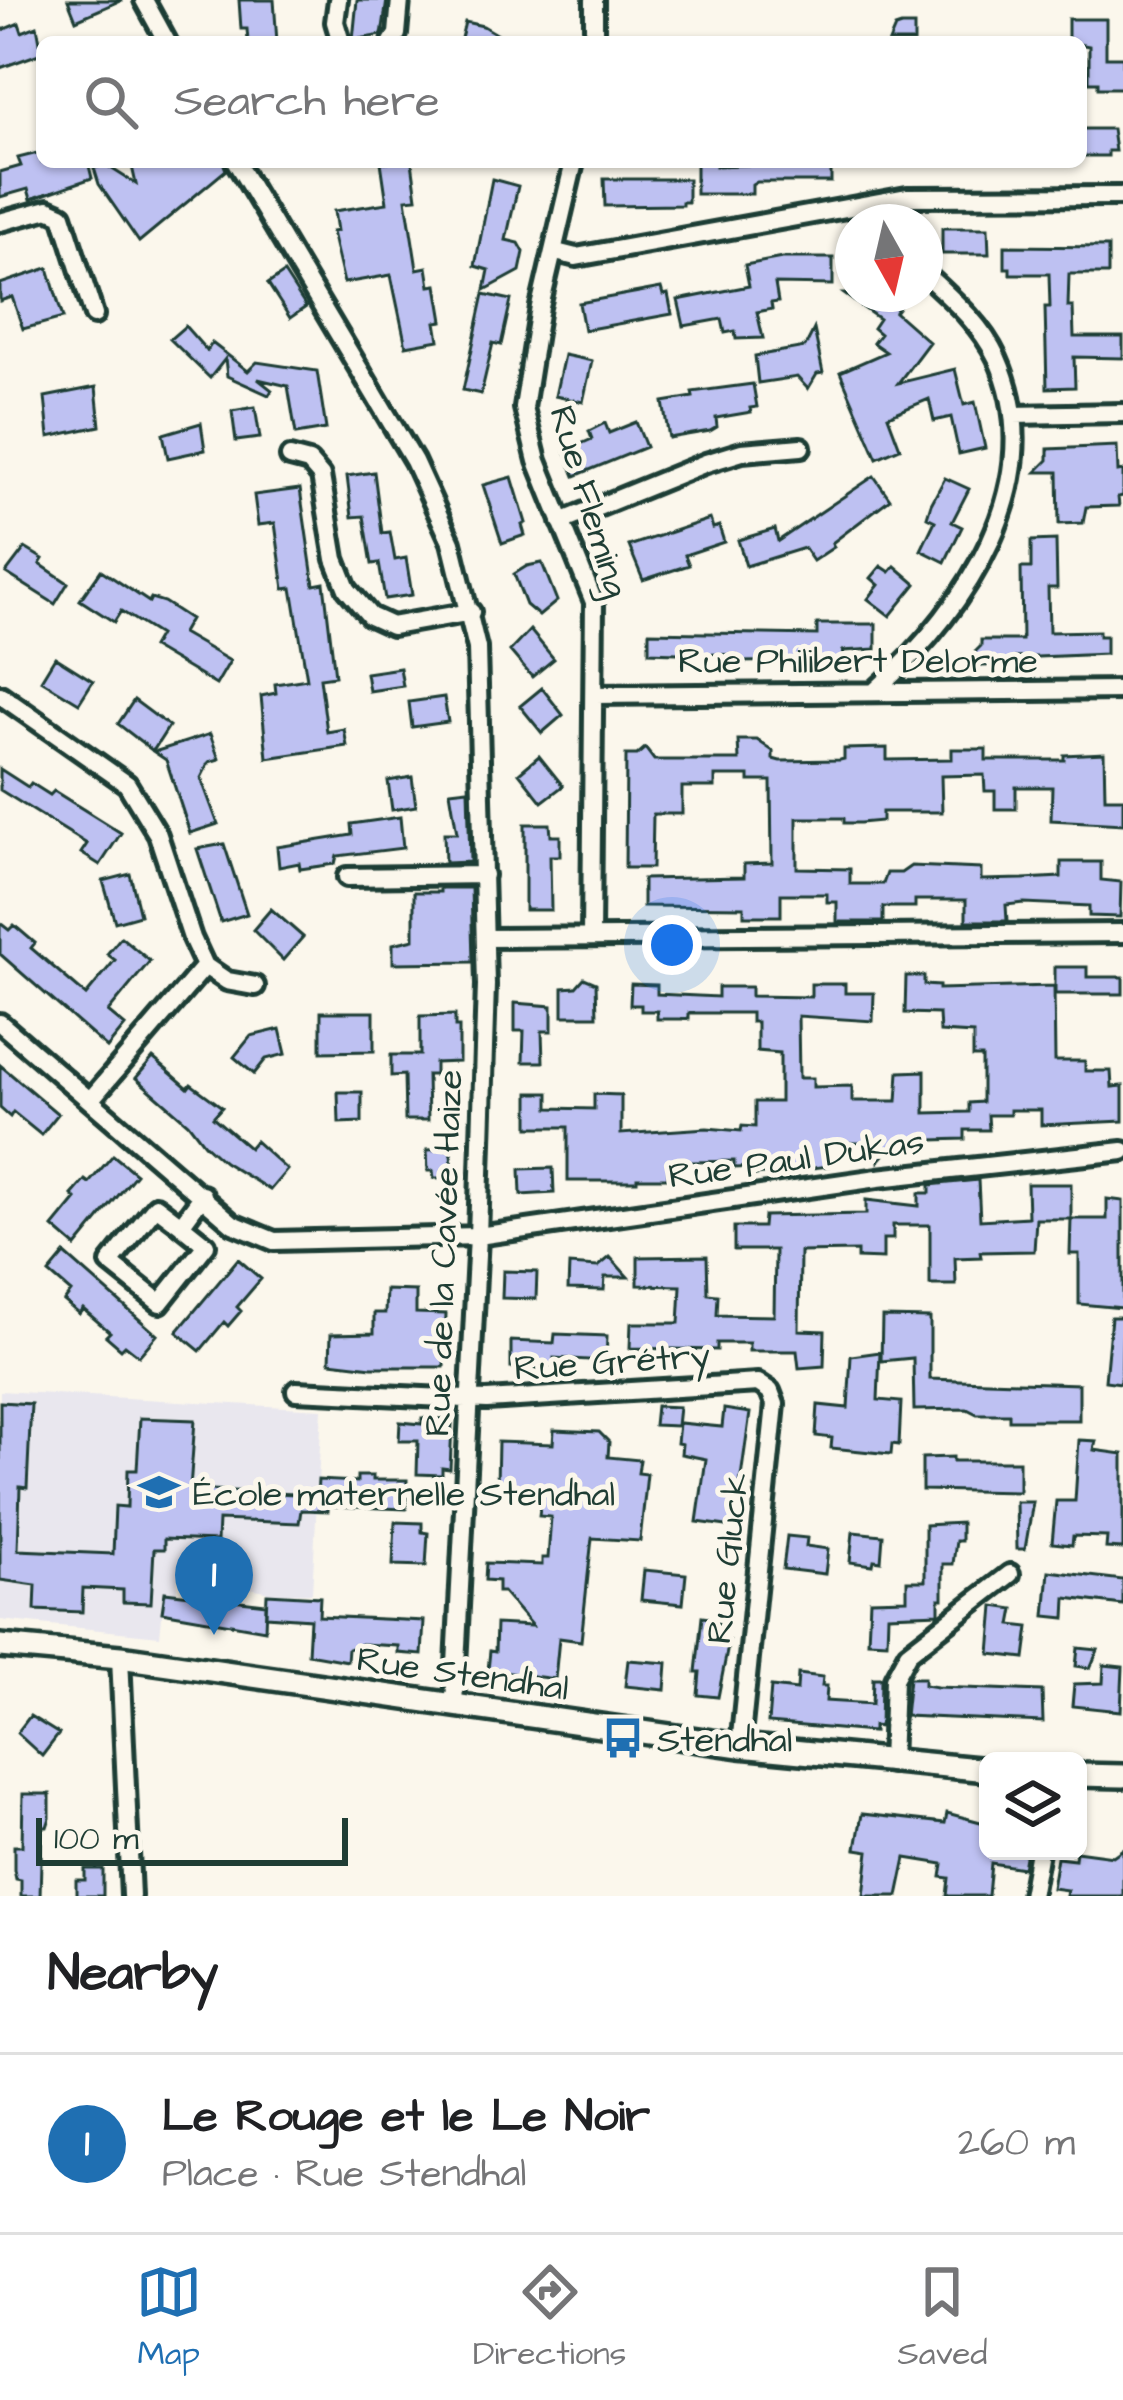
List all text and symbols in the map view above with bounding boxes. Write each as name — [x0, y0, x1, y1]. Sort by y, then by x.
search box — [36, 36, 1087, 168]
icon: search — [78, 69, 144, 135]
text: Search here — [174, 71, 440, 133]
north arrow — [835, 204, 943, 312]
street label: Rue Fleming — [534, 400, 642, 604]
street label: Rue Philibert Delorme — [678, 636, 1038, 687]
your location — [642, 915, 702, 975]
street label: Rue de la Cavée Haize — [413, 1069, 476, 1438]
street label: Rue Paul Dukas — [665, 1116, 927, 1203]
street label: Rue Grétry — [512, 1330, 712, 1395]
school or university icon: École maternelle Stendhal — [136, 1469, 182, 1515]
place label: École maternelle Stendhal — [193, 1469, 615, 1520]
street label: Rue Gluck — [694, 1470, 763, 1646]
pin: 1 — [175, 1536, 253, 1635]
street label: Rue Stendhal — [354, 1634, 572, 1715]
bus stop icon: Stendhal — [600, 1715, 646, 1761]
place label: Stendhal — [657, 1715, 792, 1766]
map controls — [979, 1752, 1087, 1860]
button: layers — [979, 1752, 1087, 1860]
scale bar — [36, 1812, 348, 1865]
text: 100 m — [54, 1816, 139, 1862]
text: Nearby — [48, 1939, 218, 2010]
text: Le Rouge et le Le Noir — [162, 2086, 650, 2148]
text: 1 — [85, 2117, 90, 2171]
text: 260 m — [958, 2117, 1075, 2171]
text: Place · Rue Stendhal — [162, 2148, 526, 2202]
tab: Map — [136, 2259, 202, 2377]
tab: Directions — [473, 2259, 626, 2377]
tab: Saved — [897, 2259, 987, 2377]

